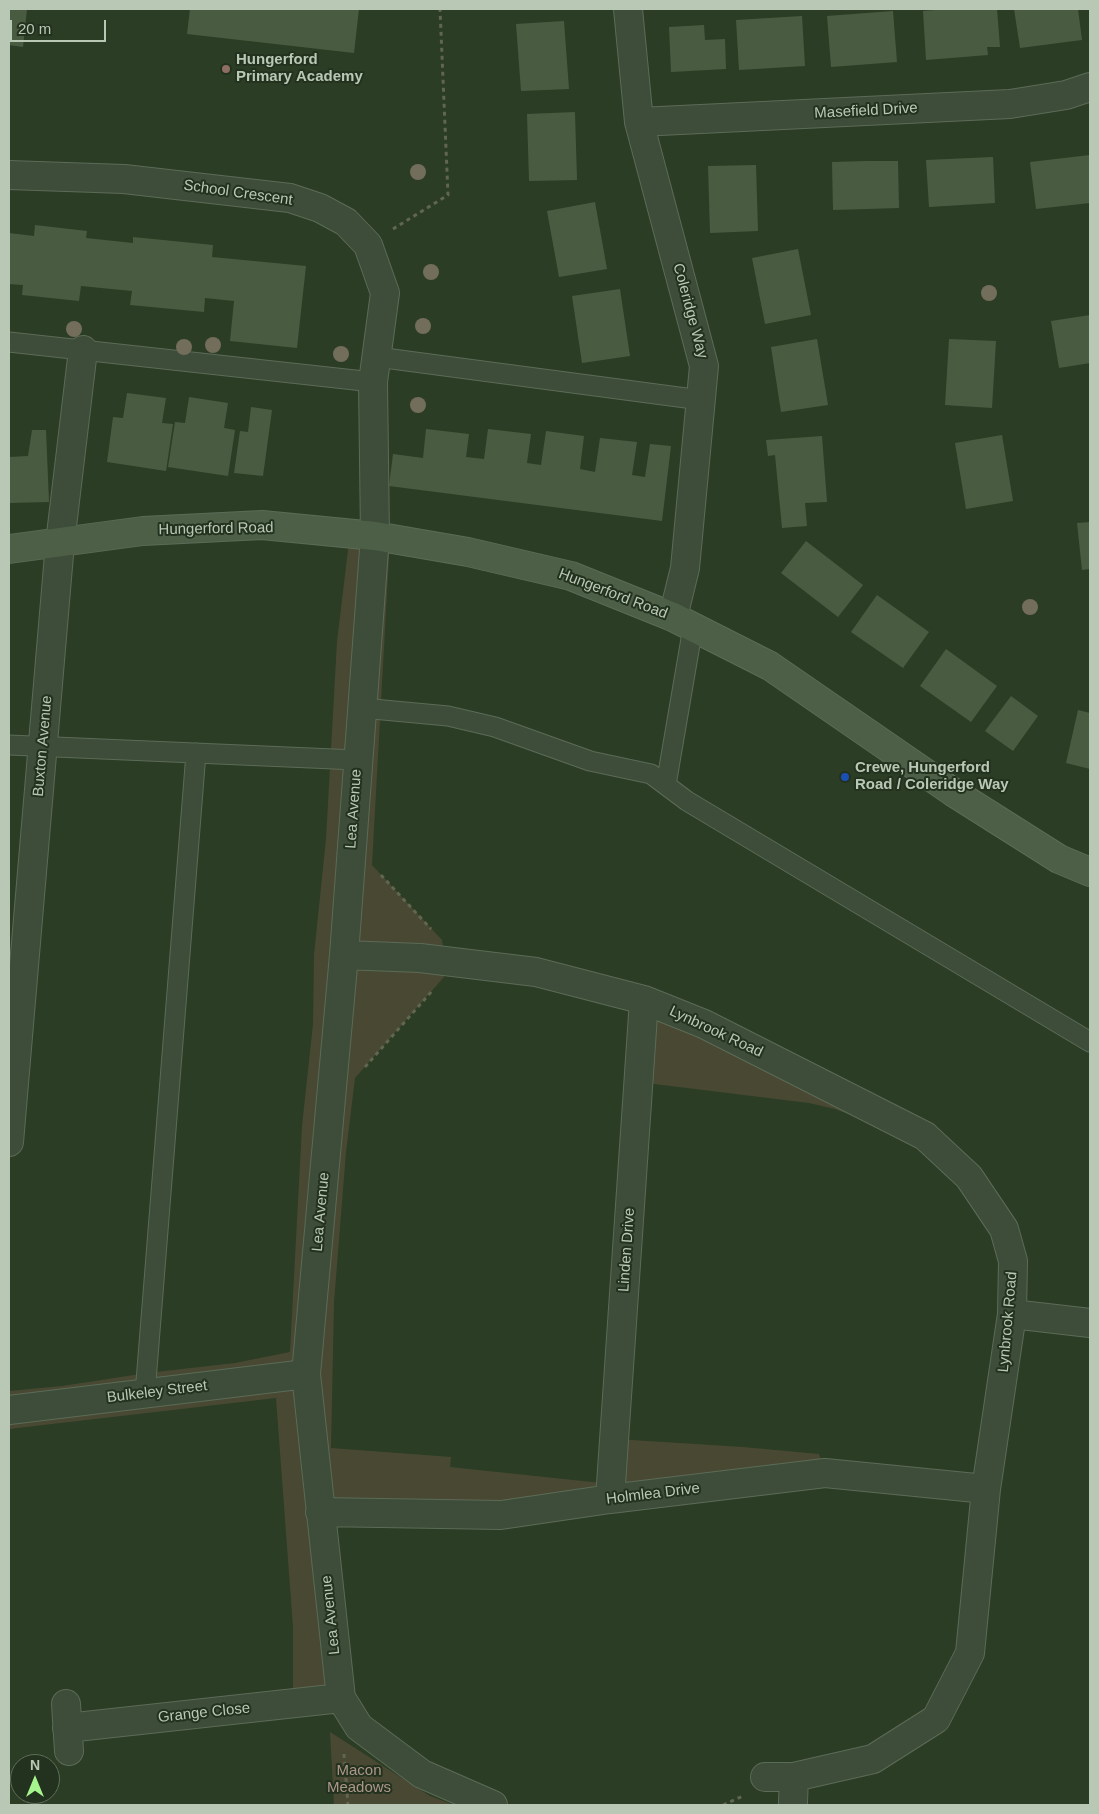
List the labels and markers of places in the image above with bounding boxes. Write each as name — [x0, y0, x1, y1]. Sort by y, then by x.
place label: Hungerford Primary Academy — [236, 51, 363, 86]
marker: Hungerford Primary Academy — [220, 63, 232, 75]
place label: Crewe, Hungerford Road / Coleridge Way — [855, 759, 1009, 794]
marker: Crewe, Hungerford Road / Coleridge Way — [839, 771, 851, 783]

